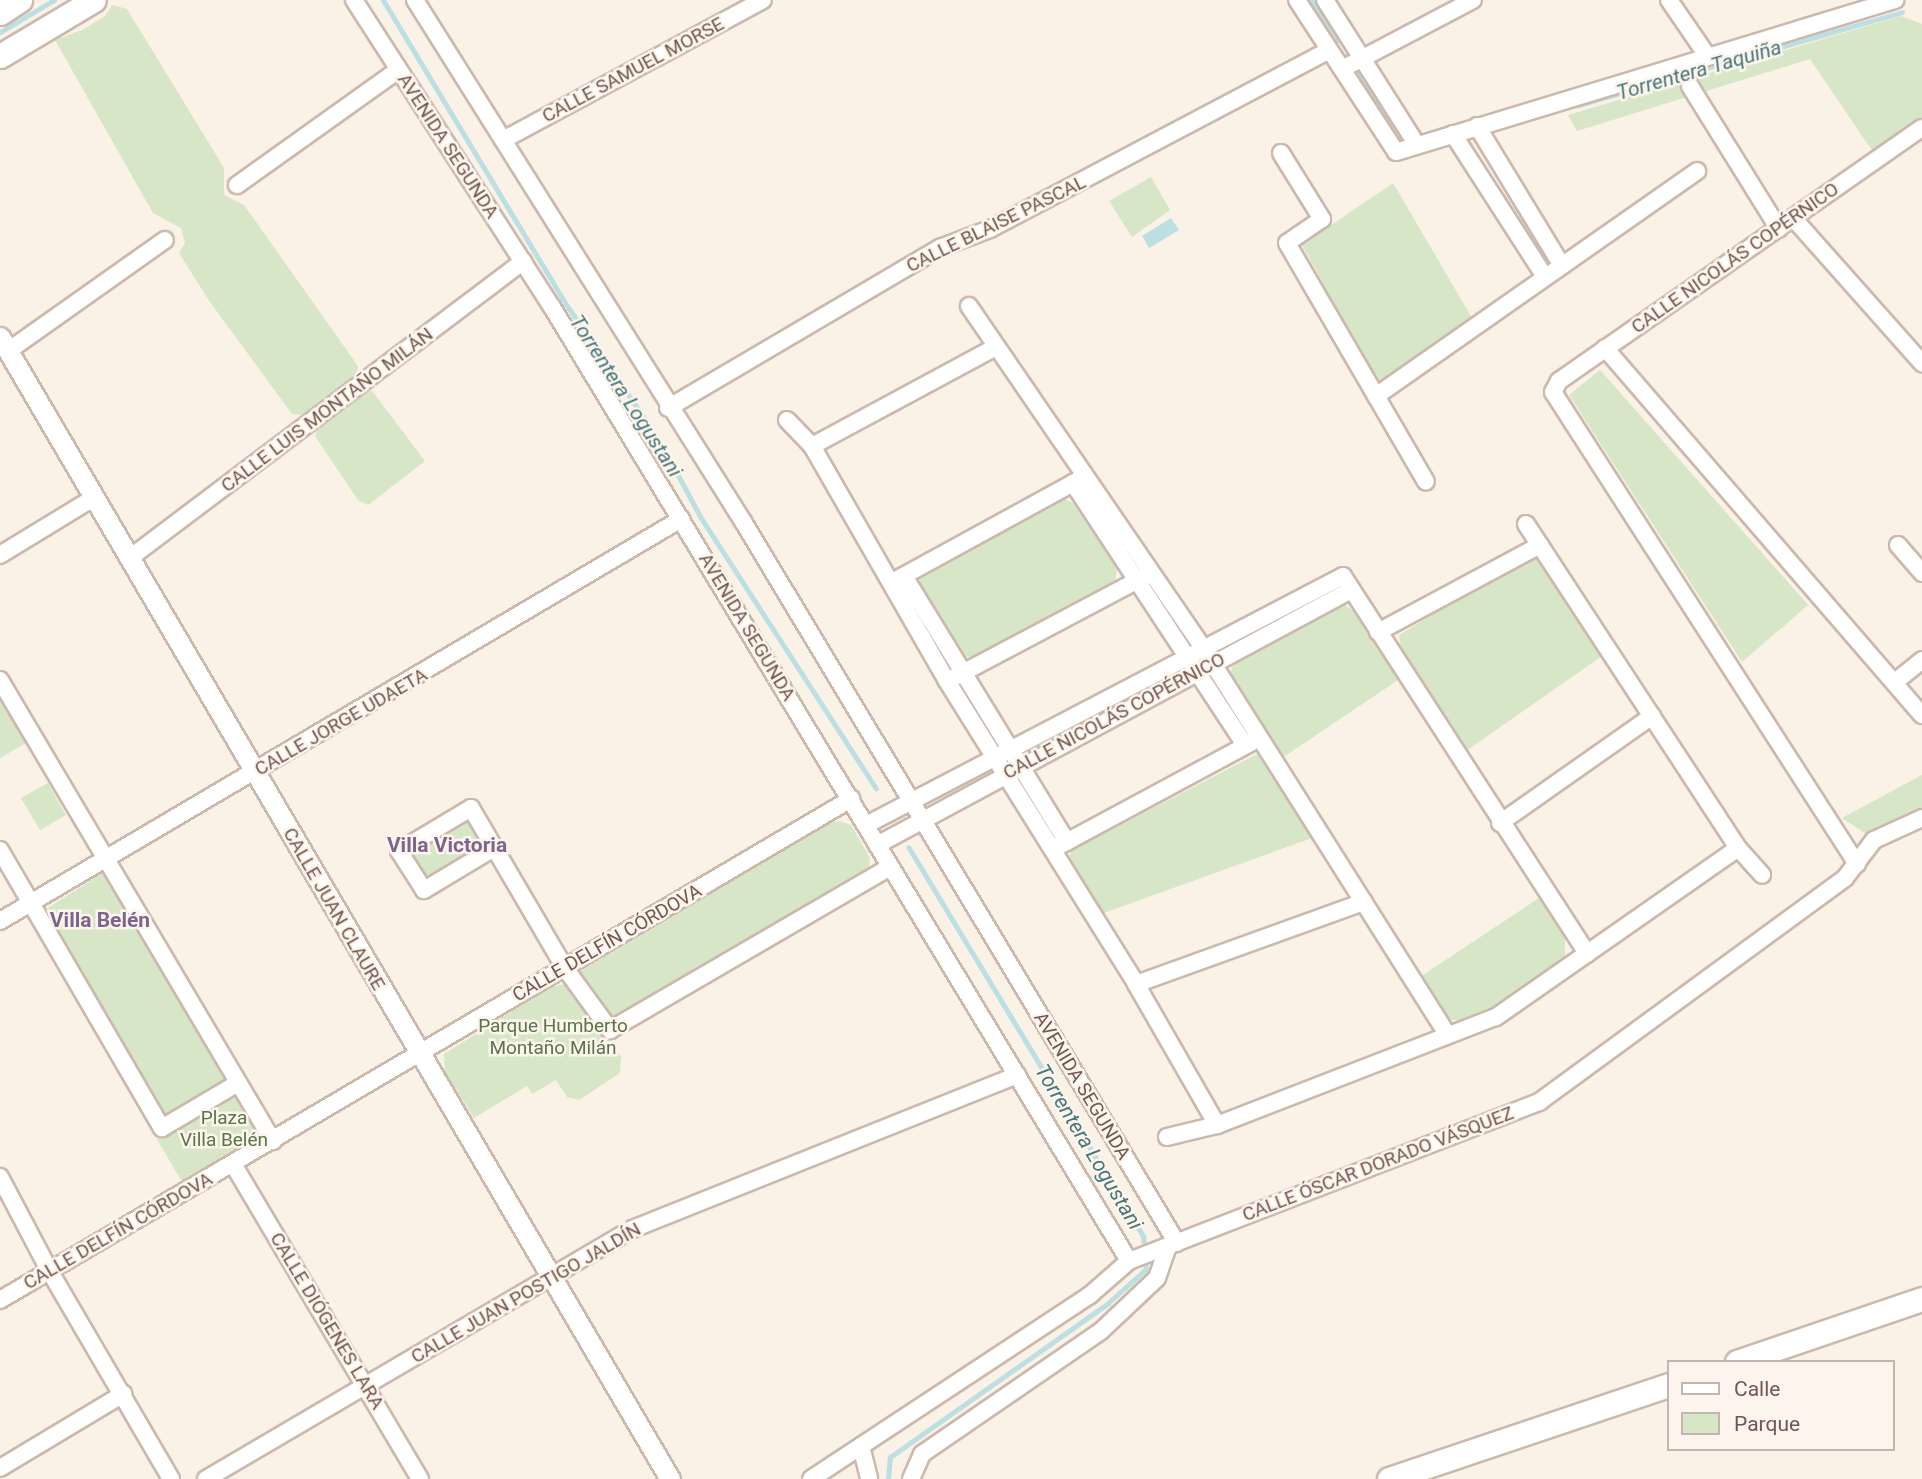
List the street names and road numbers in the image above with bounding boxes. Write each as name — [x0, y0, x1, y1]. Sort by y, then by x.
street label: CALLE SAMUEL MORSE — [538, 12, 728, 128]
street label: AVENIDA SEGUNDA — [393, 69, 503, 223]
street label: CALLE BLAISE PASCAL — [903, 171, 1089, 277]
street label: CALLE NICOLÁS COPÉRNICO — [1627, 178, 1843, 338]
street label: CALLE LUIS MONTAÑO MILÁN — [217, 323, 437, 497]
street label: AVENIDA SEGUNDA — [694, 549, 800, 705]
street label: CALLE NICOLÁS COPÉRNICO — [999, 648, 1229, 784]
street label: CALLE JORGE UDAETA — [251, 663, 431, 781]
street label: CALLE JUAN CLAURE — [278, 824, 390, 994]
street label: CALLE DELFÍN CÓRDOVA — [508, 880, 706, 1006]
street label: AVENIDA SEGUNDA — [1029, 1008, 1135, 1164]
street label: CALLE ÓSCAR DORADO VÁSQUEZ — [1239, 1102, 1517, 1226]
street label: CALLE DELFÍN CÓRDOVA — [19, 1168, 217, 1294]
street label: CALLE JUAN POSTIGO JALDÍN — [407, 1218, 645, 1368]
street label: CALLE DIÓGENES LARA — [265, 1228, 389, 1414]

